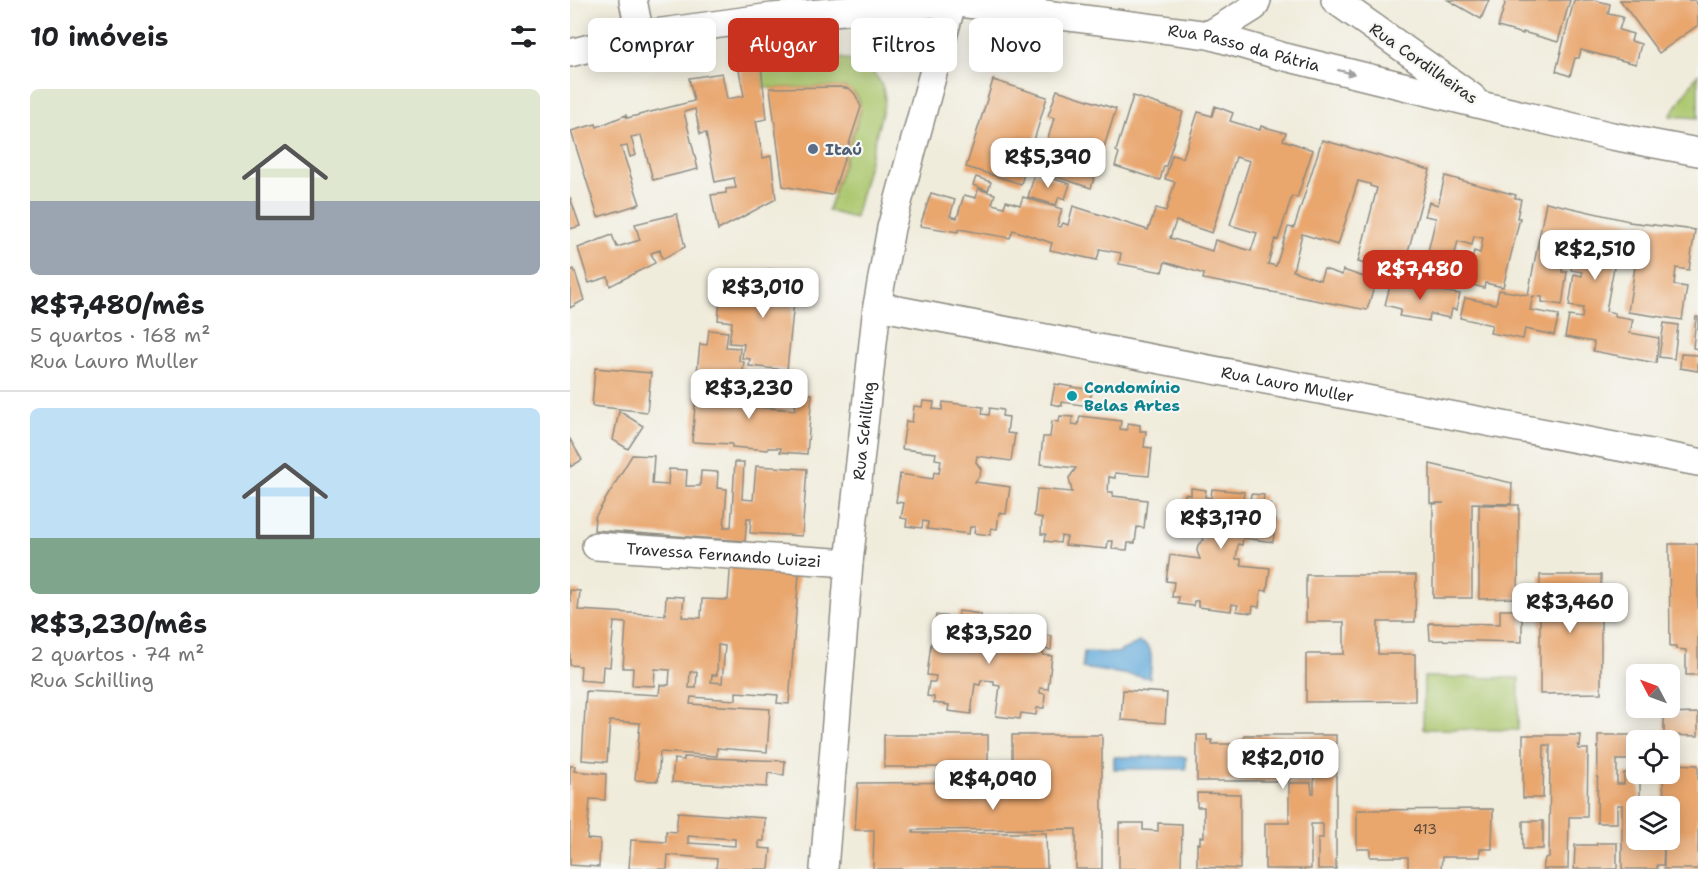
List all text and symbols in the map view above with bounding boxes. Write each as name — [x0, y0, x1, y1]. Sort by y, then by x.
chip: Comprar — [588, 18, 716, 72]
chip: Alugar — [728, 18, 839, 72]
chip: Filtros — [851, 18, 957, 72]
chip: Novo — [969, 18, 1063, 72]
street label: Rua Cordilheiras — [1365, 18, 1482, 109]
text: 10 imóveis — [30, 19, 168, 54]
icon: filters — [507, 20, 540, 53]
street label: Rua Passo da Pátria — [1167, 20, 1322, 76]
one-way arrow — [1337, 68, 1355, 78]
icon: home — [231, 128, 339, 236]
pin: R$5,390 — [993, 138, 1103, 189]
place label: Itaú — [825, 139, 862, 160]
marker: Itaú — [806, 142, 820, 156]
text: R$5,390 — [1005, 144, 1091, 170]
pin: R$2,510 — [1540, 230, 1650, 281]
text: R$2,510 — [1554, 236, 1636, 262]
pin: R$7,480 — [1365, 250, 1475, 301]
text: R$7,480 — [1377, 256, 1463, 282]
pin: R$3,010 — [708, 268, 818, 319]
text: R$3,010 — [722, 274, 804, 300]
text: R$7,480/mês — [30, 287, 205, 322]
text: 5 quartos · 168 m² — [30, 322, 210, 348]
text: Rua Lauro Muller — [30, 348, 199, 374]
street label: Rua Lauro Muller — [1219, 362, 1356, 407]
pin: R$3,230 — [694, 369, 804, 420]
text: R$3,230 — [705, 375, 793, 401]
place label: Condomínio Belas Artes — [1084, 377, 1181, 416]
street label: Rua Schilling — [848, 380, 880, 481]
marker: Condomínio Belas Artes — [1065, 389, 1079, 403]
icon: home — [231, 447, 339, 555]
pin: R$3,170 — [1166, 499, 1276, 550]
text: R$3,170 — [1180, 505, 1262, 531]
street label: Travessa Fernando Luizzi — [626, 538, 822, 572]
pin: R$3,460 — [1515, 583, 1625, 634]
text: R$3,460 — [1526, 589, 1614, 615]
text: R$3,230/mês — [30, 606, 207, 641]
pin: R$3,520 — [934, 614, 1044, 665]
text: R$3,520 — [946, 620, 1032, 646]
text: 2 quartos · 74 m² — [30, 641, 204, 667]
north arrow — [1626, 664, 1680, 718]
map controls — [1626, 664, 1680, 850]
text: Rua Schilling — [30, 667, 154, 693]
button: locate — [1626, 730, 1680, 784]
pin: R$2,010 — [1228, 739, 1338, 790]
text: R$2,010 — [1242, 745, 1324, 771]
pin: R$4,090 — [938, 760, 1048, 811]
text: R$4,090 — [949, 766, 1037, 792]
button: layers — [1626, 796, 1680, 850]
house number: 413 — [1413, 820, 1437, 838]

